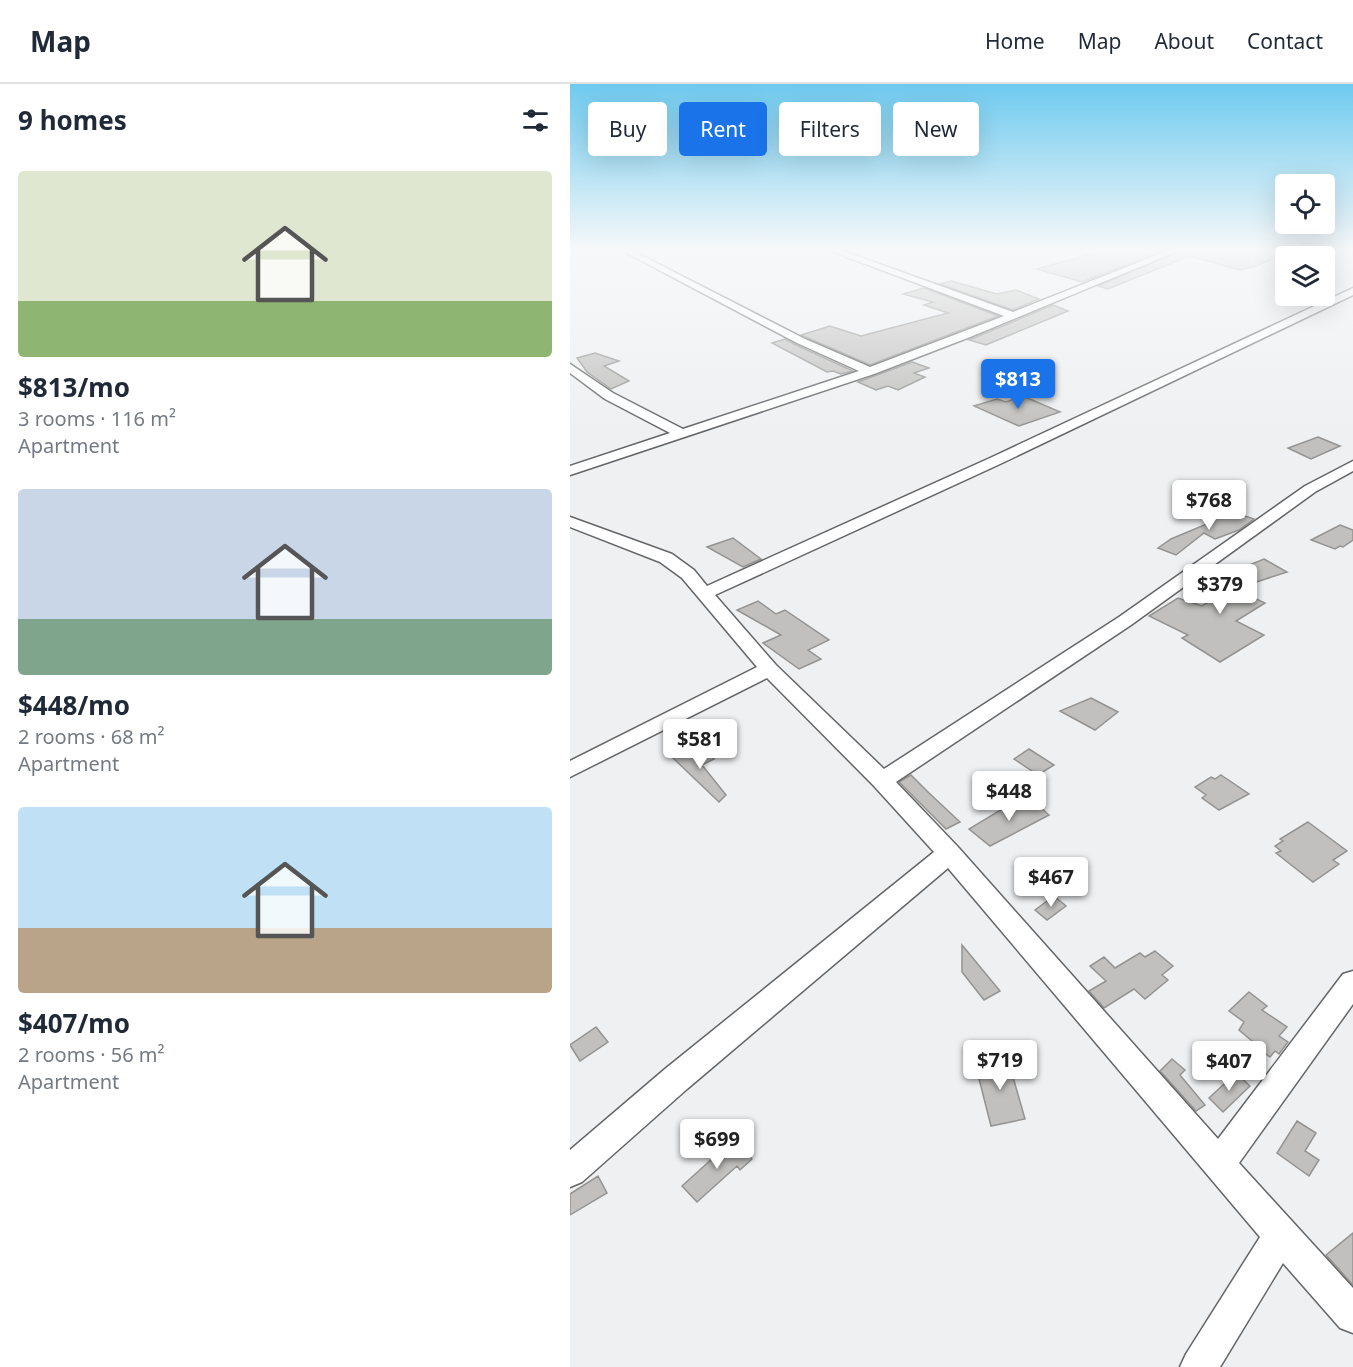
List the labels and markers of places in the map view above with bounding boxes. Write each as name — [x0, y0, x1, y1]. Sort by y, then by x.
pin: $813 — [982, 359, 1054, 410]
pin: $768 — [1173, 480, 1245, 531]
pin: $379 — [1184, 564, 1256, 615]
pin: $581 — [664, 719, 736, 770]
pin: $448 — [973, 771, 1045, 822]
pin: $467 — [1015, 857, 1087, 908]
pin: $719 — [964, 1040, 1036, 1091]
pin: $407 — [1193, 1041, 1265, 1092]
pin: $699 — [681, 1119, 753, 1170]

